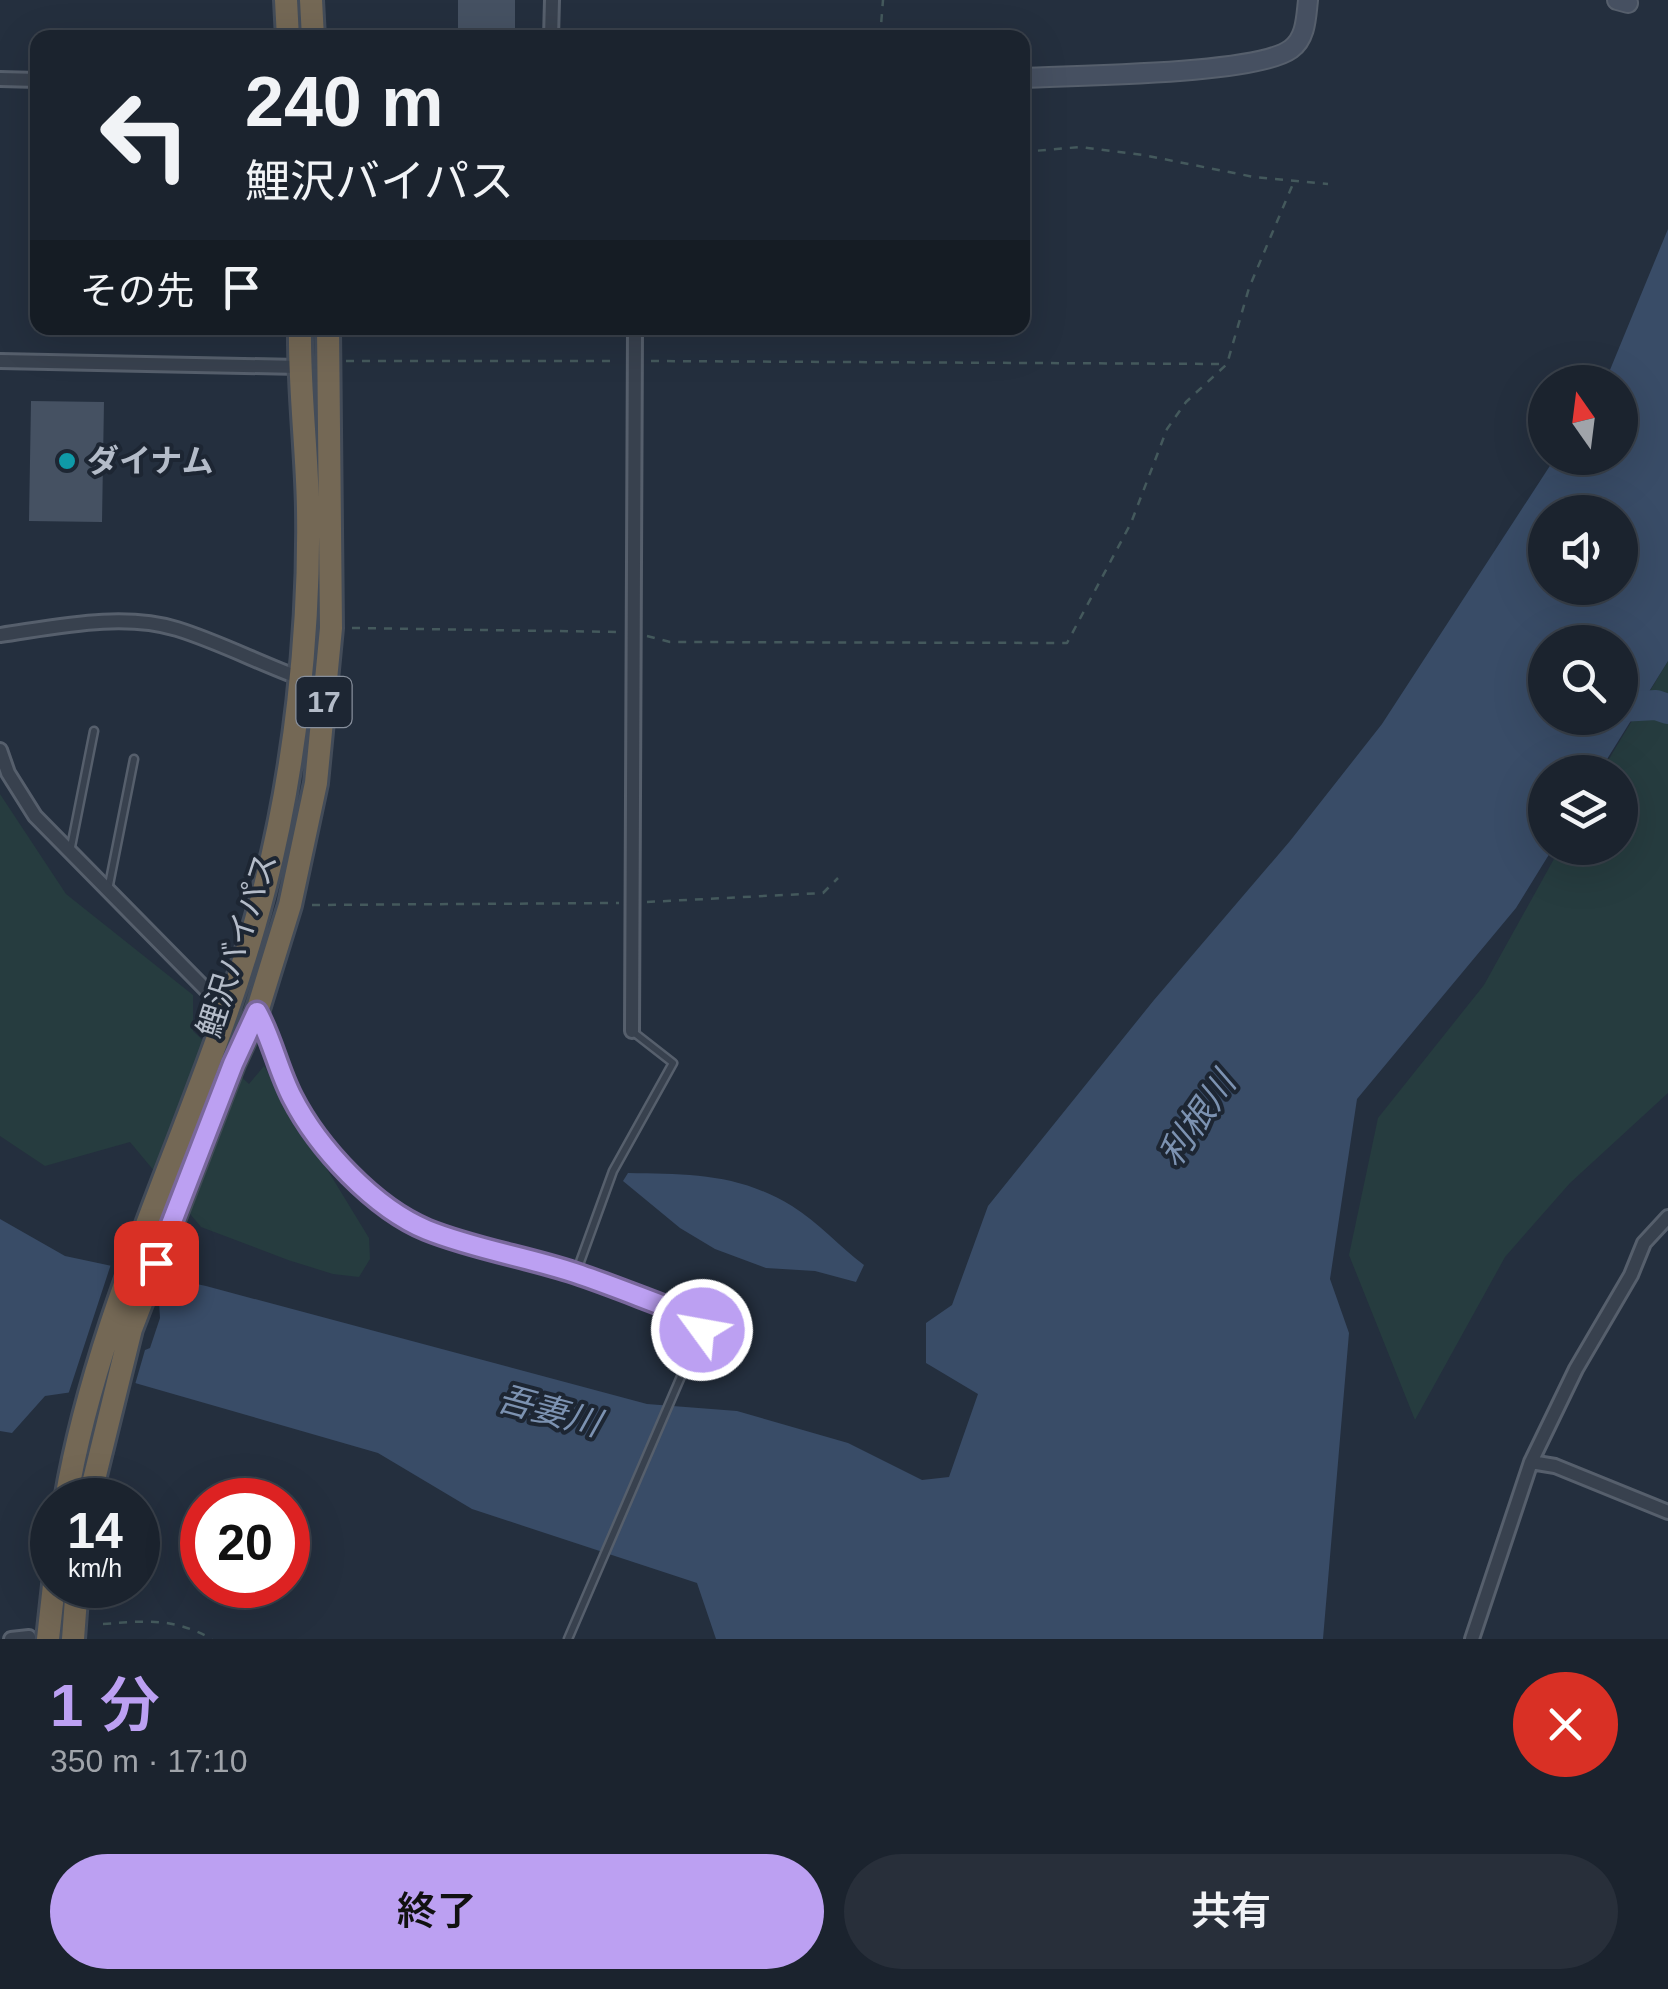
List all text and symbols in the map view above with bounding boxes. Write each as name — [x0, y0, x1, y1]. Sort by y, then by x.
text: 240 m — [245, 63, 443, 141]
icon: left — [80, 70, 210, 200]
text: 鯉沢バイパス — [245, 156, 514, 207]
icon: arrive — [214, 260, 269, 315]
text: その先 — [80, 270, 194, 312]
north arrow — [1528, 365, 1638, 475]
map controls — [1528, 365, 1638, 865]
place label: ダイナム — [87, 443, 213, 479]
marker: ダイナム — [56, 450, 78, 472]
button: sound — [1528, 495, 1638, 605]
button: search — [1528, 625, 1638, 735]
road number: 17 — [296, 677, 352, 727]
button: layers — [1528, 755, 1638, 865]
street label: 鯉沢バイパス — [190, 848, 284, 1042]
water label: 利根川 — [1150, 1061, 1245, 1173]
pin — [114, 1221, 199, 1306]
icon: arrive — [129, 1236, 184, 1291]
position arrow — [650, 1278, 754, 1382]
water label: 吾妻川 — [493, 1378, 609, 1444]
speed limit sign: 20 — [180, 1478, 310, 1608]
text: 14 — [67, 1503, 123, 1559]
text: km/h — [68, 1554, 122, 1582]
text: 1 分 — [50, 1672, 160, 1739]
button: close — [1513, 1672, 1618, 1777]
text: 350 m · 17:10 — [50, 1743, 247, 1779]
button: 終了 — [50, 1854, 824, 1969]
button: 共有 — [844, 1854, 1618, 1969]

